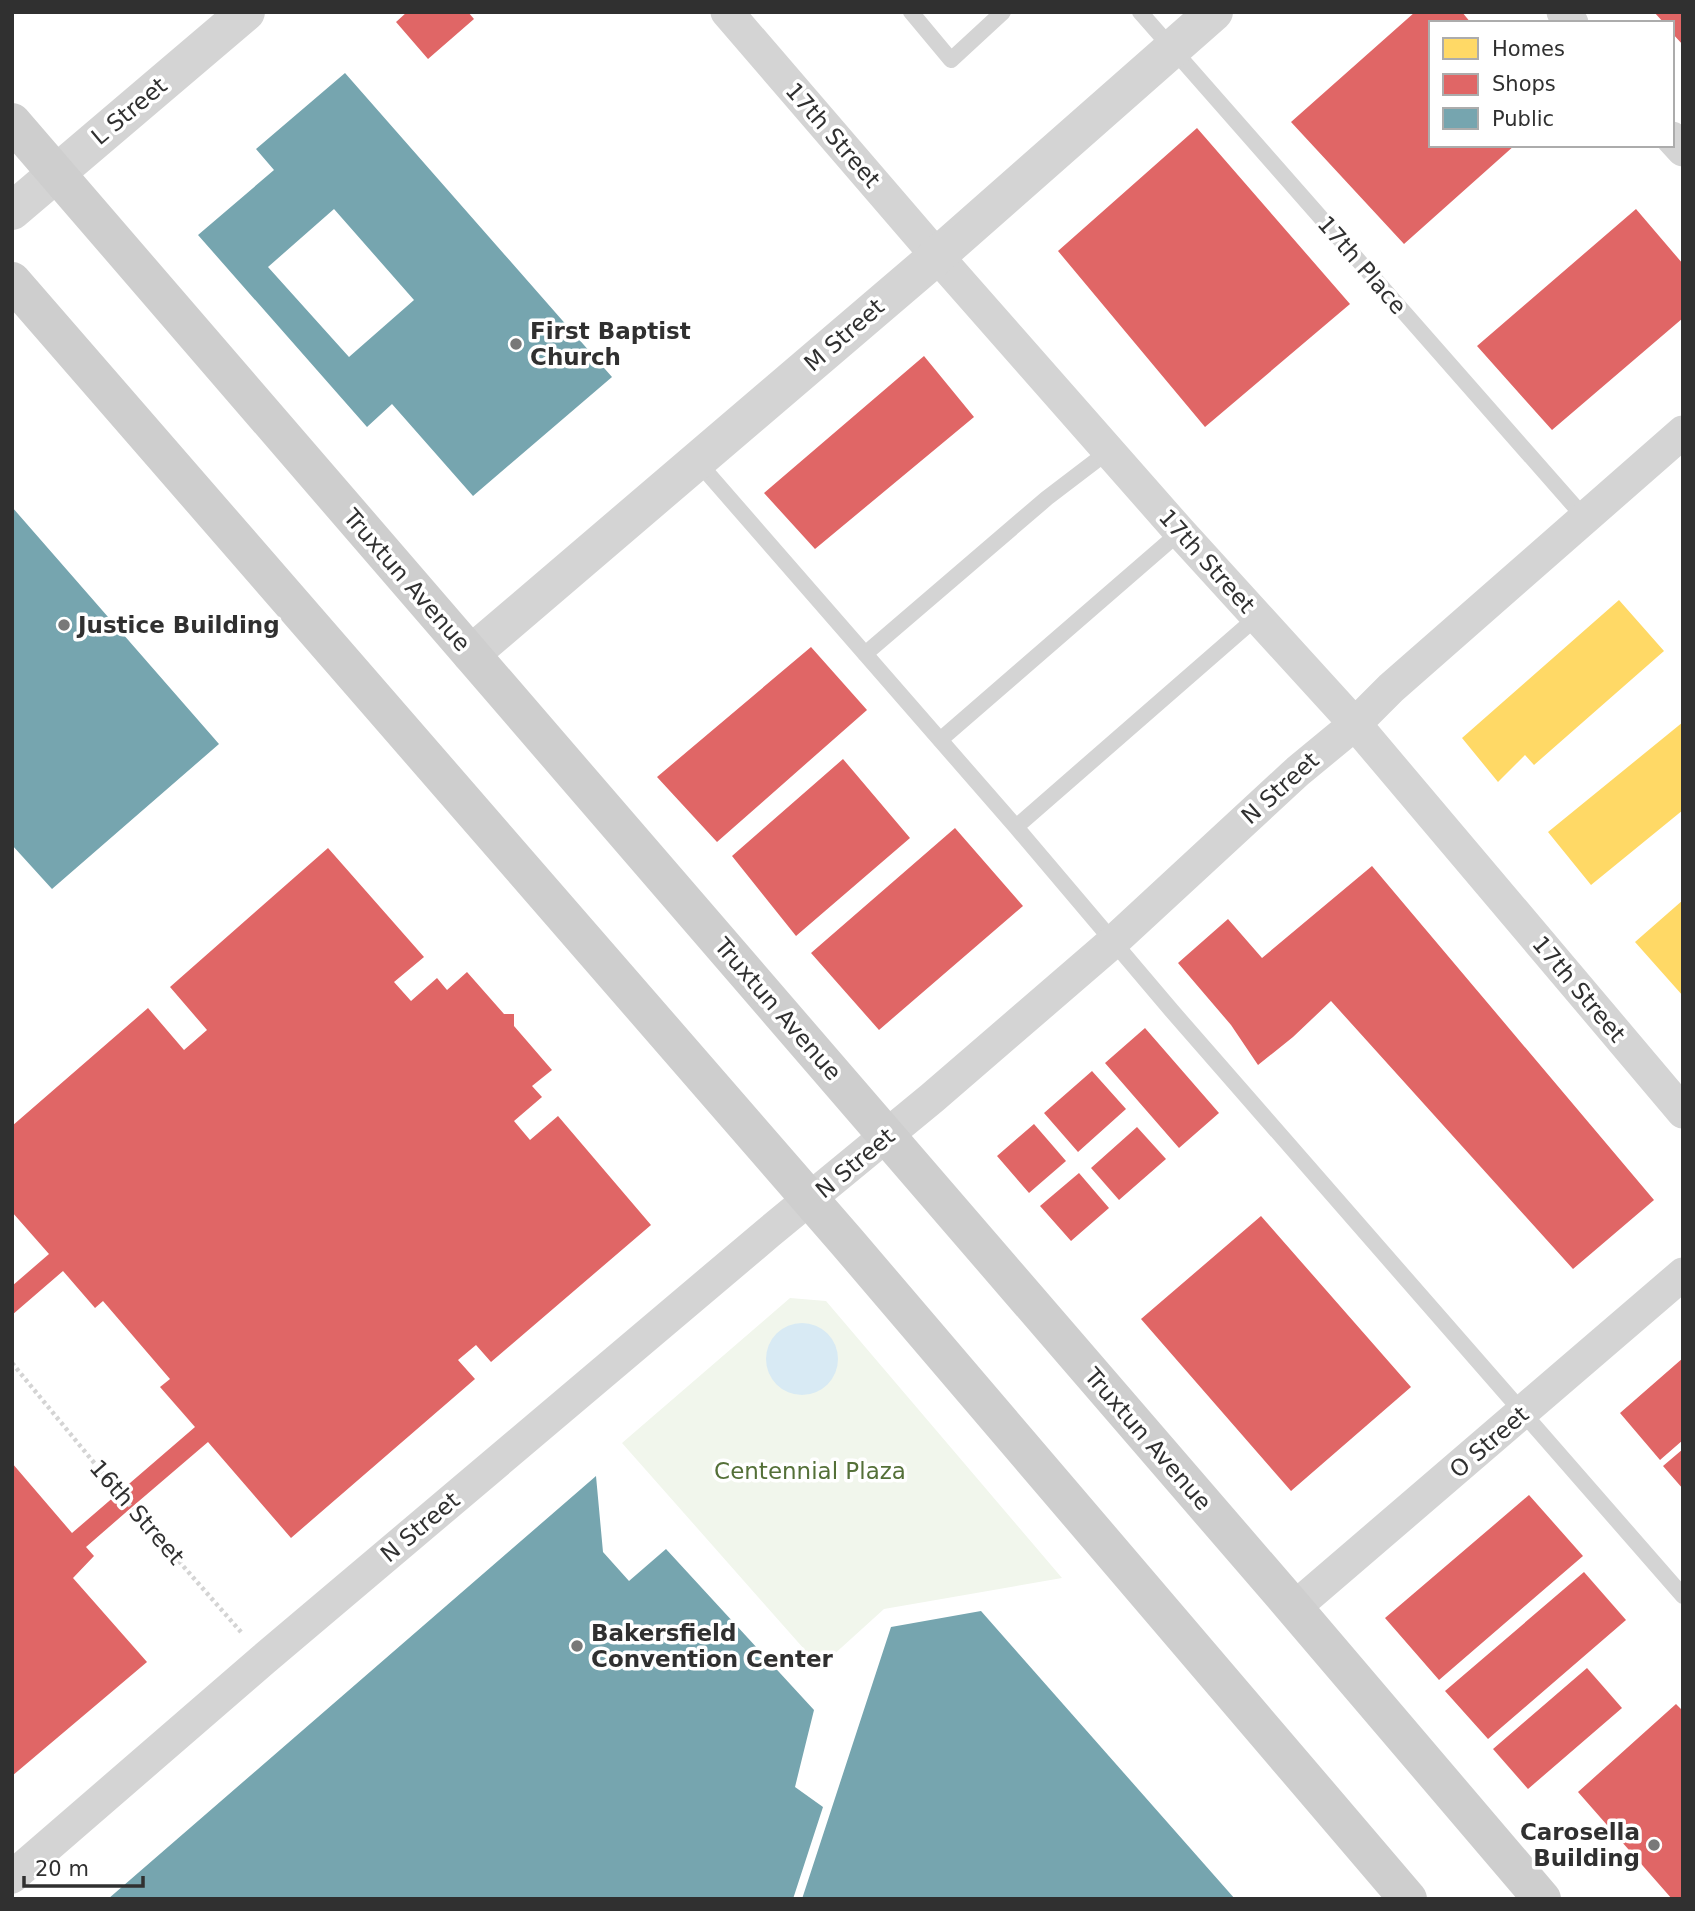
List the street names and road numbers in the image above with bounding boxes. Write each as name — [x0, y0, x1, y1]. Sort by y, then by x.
street label: L Street — [86, 72, 172, 150]
street label: 17th Street — [781, 77, 885, 193]
street label: 17th Place — [1312, 211, 1412, 319]
street label: M Street — [799, 293, 889, 377]
street label: Truxtun Avenue — [338, 503, 476, 656]
street label: 17th Street — [1154, 504, 1260, 618]
street label: N Street — [1236, 747, 1324, 829]
street label: 17th Street — [1527, 931, 1631, 1047]
street label: Truxtun Avenue — [709, 932, 847, 1085]
street label: N Street — [810, 1123, 900, 1203]
street label: Truxtun Avenue — [1079, 1362, 1217, 1515]
street label: O Street — [1445, 1401, 1533, 1483]
street label: 16th Street — [85, 1454, 189, 1570]
street label: N Street — [375, 1487, 465, 1567]

